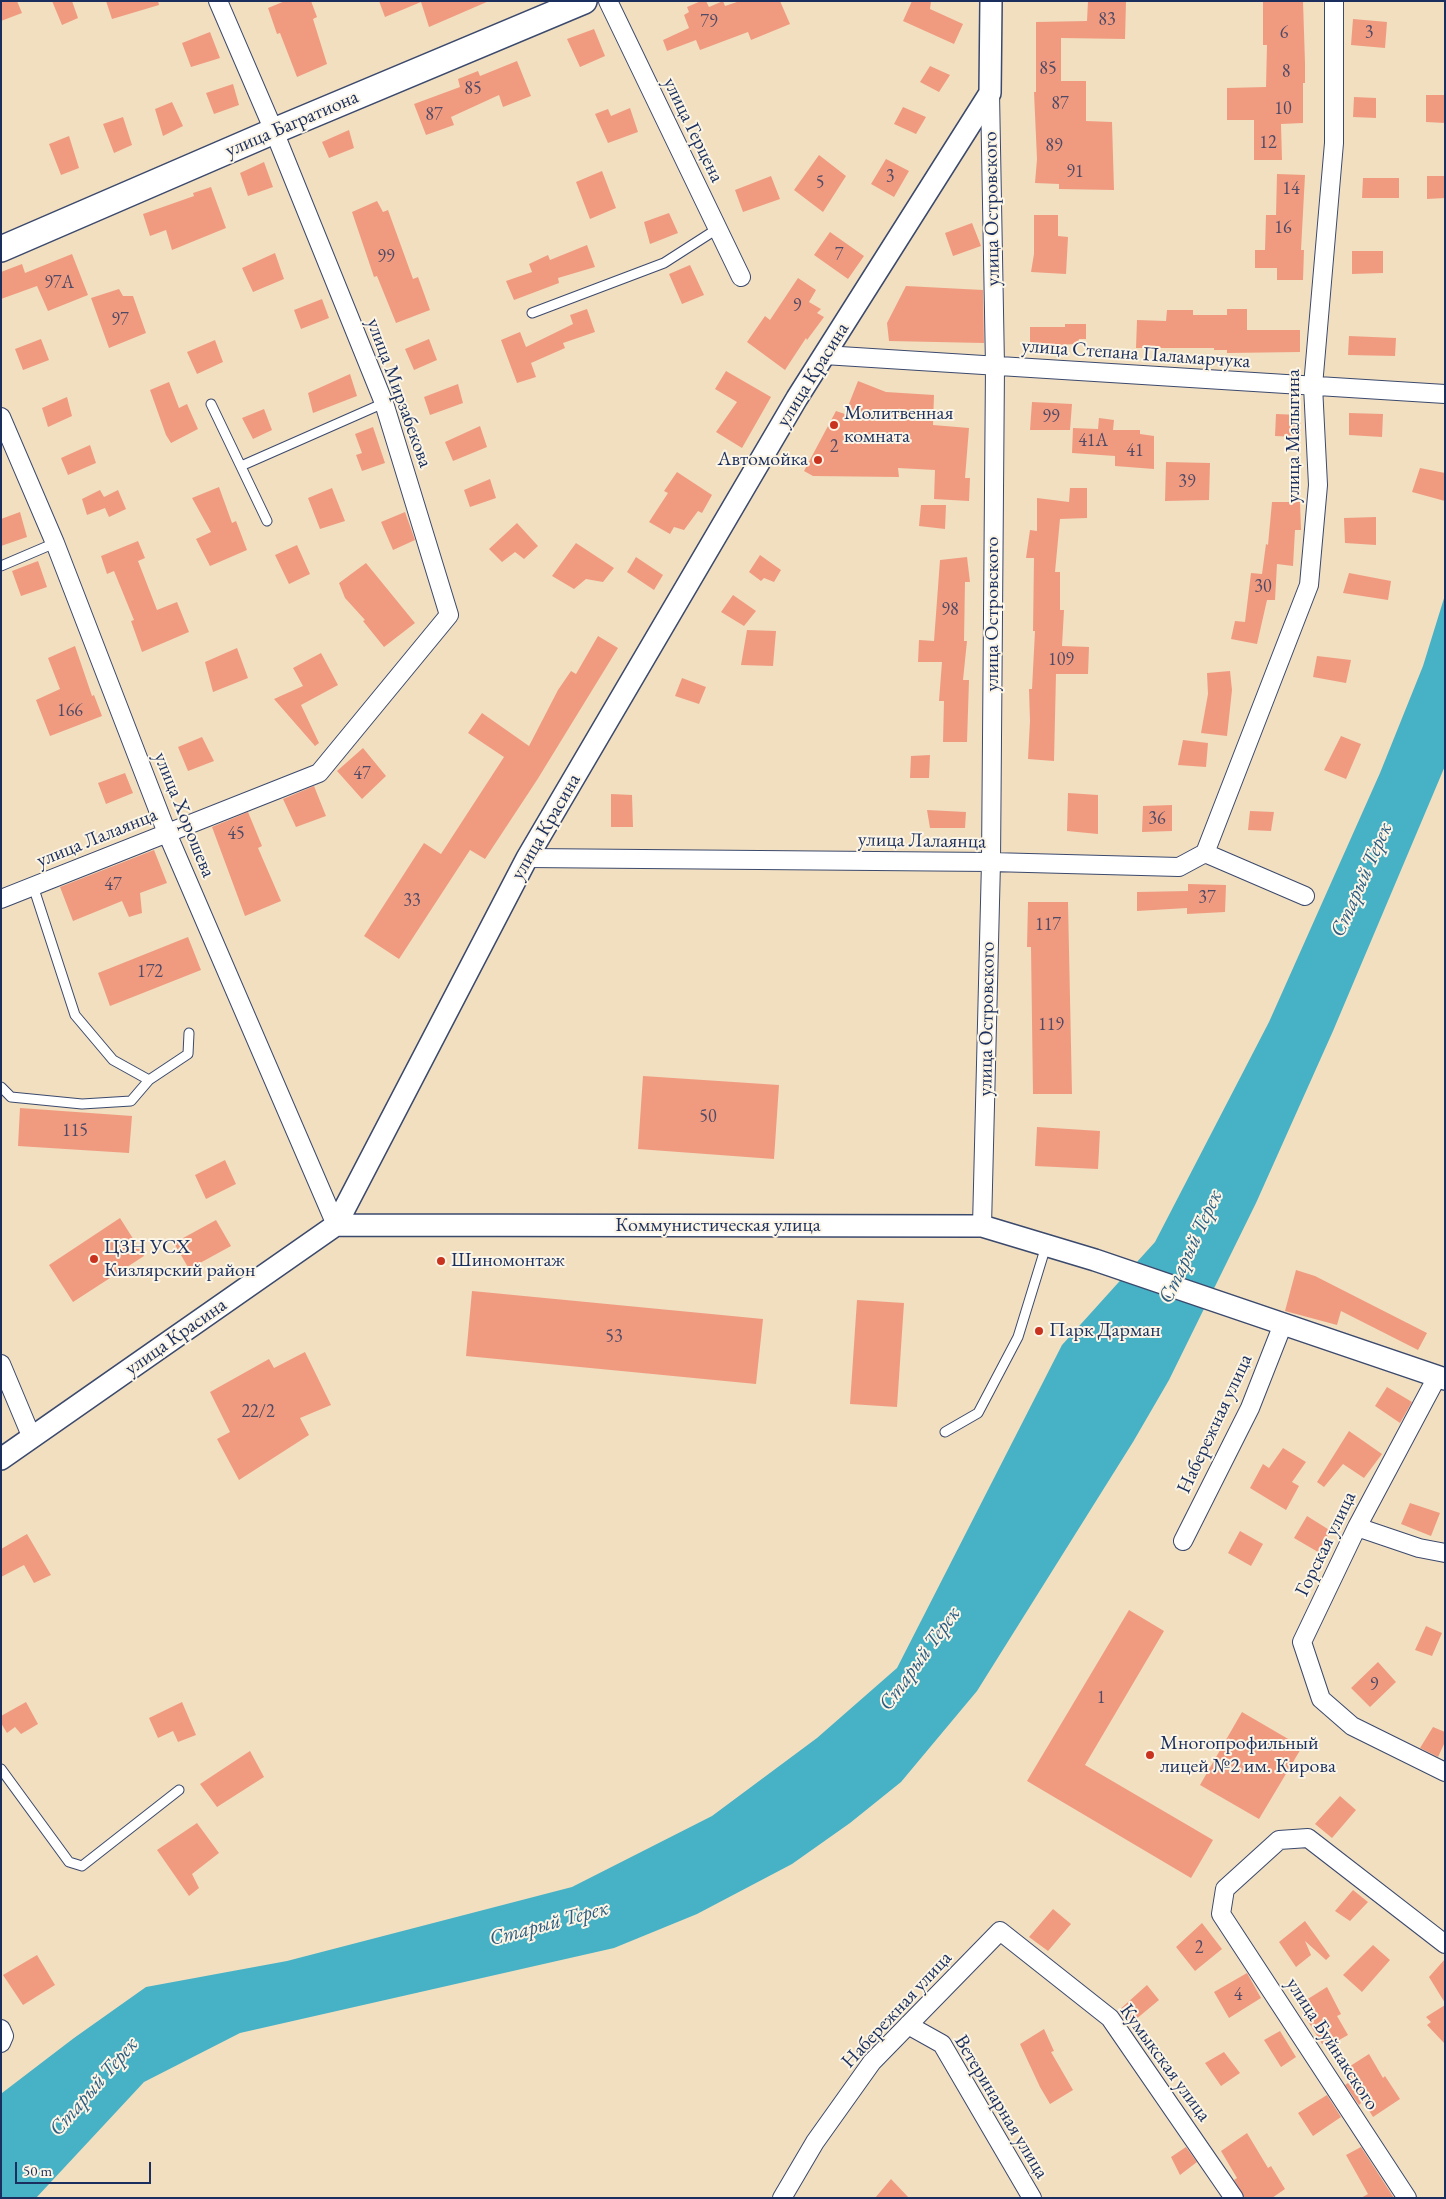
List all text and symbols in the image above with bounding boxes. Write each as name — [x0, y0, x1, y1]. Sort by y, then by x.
house number: 83 — [1098, 9, 1116, 31]
house number: 79 — [700, 11, 718, 33]
house number: 6 — [1280, 22, 1288, 44]
house number: 3 — [1365, 22, 1373, 44]
house number: 85 — [1039, 58, 1057, 80]
house number: 8 — [1282, 61, 1290, 83]
street label: улица Герцена — [657, 74, 729, 186]
house number: 85 — [464, 78, 482, 100]
street label: улица Багратиона — [222, 85, 362, 163]
house number: 87 — [1051, 93, 1069, 115]
house number: 10 — [1274, 98, 1292, 120]
house number: 87 — [425, 104, 443, 126]
street label: улица Островского — [979, 131, 1005, 287]
house number: 12 — [1259, 132, 1277, 154]
house number: 89 — [1045, 135, 1063, 157]
house number: 91 — [1066, 161, 1084, 183]
house number: 3 — [886, 166, 894, 188]
house number: 5 — [816, 172, 824, 194]
house number: 14 — [1282, 178, 1300, 200]
house number: 16 — [1274, 217, 1292, 239]
house number: 7 — [835, 244, 843, 266]
house number: 99 — [377, 246, 395, 268]
house number: 97А — [44, 272, 74, 294]
house number: 9 — [793, 295, 801, 317]
house number: 97 — [111, 309, 129, 331]
street label: улица Мирзабекова — [361, 315, 437, 471]
street label: улица Красина — [771, 318, 855, 432]
street label: улица Степана Паламарчука — [1021, 334, 1251, 374]
street label: улица Малыгина — [1282, 369, 1306, 503]
place label: Молитвенная комната — [844, 402, 953, 449]
house number: 99 — [1042, 406, 1060, 428]
marker: Молитвенная комната — [828, 419, 840, 431]
house number: 41А — [1078, 430, 1108, 452]
house number: 2 — [830, 436, 838, 458]
house number: 41 — [1126, 440, 1144, 462]
place label: Автомойка — [718, 448, 808, 472]
marker: Автомойка — [812, 454, 824, 466]
house number: 39 — [1178, 471, 1196, 493]
street label: улица Островского — [981, 537, 1005, 691]
house number: 30 — [1254, 576, 1272, 598]
house number: 98 — [941, 599, 959, 621]
house number: 109 — [1048, 649, 1074, 671]
house number: 166 — [57, 700, 83, 722]
street label: улица Хорошева — [148, 749, 220, 881]
house number: 47 — [353, 763, 371, 785]
street label: улица Красина — [506, 770, 586, 884]
street label: улица Лалаянца — [33, 803, 161, 873]
house number: 36 — [1148, 808, 1166, 830]
water label: Старый Терек — [1326, 819, 1398, 941]
house number: 45 — [227, 823, 245, 845]
street label: улица Лалаянца — [858, 828, 986, 854]
house number: 47 — [104, 874, 122, 896]
house number: 37 — [1198, 887, 1216, 909]
house number: 33 — [403, 890, 421, 912]
house number: 117 — [1035, 914, 1061, 936]
street label: улица Островского — [974, 941, 1000, 1097]
house number: 172 — [137, 961, 163, 983]
house number: 119 — [1038, 1014, 1064, 1036]
house number: 50 — [699, 1106, 717, 1128]
house number: 115 — [62, 1120, 88, 1142]
water label: Старый Терек — [1154, 1186, 1228, 1308]
street label: Коммунистическая улица — [615, 1214, 821, 1238]
place label: ЦЗН УСХ Кизлярский район — [104, 1236, 255, 1283]
place label: Шиномонтаж — [451, 1249, 565, 1273]
marker: ЦЗН УСХ Кизлярский район — [88, 1253, 100, 1265]
marker: Шиномонтаж — [435, 1255, 447, 1267]
street label: улица Красина — [121, 1293, 231, 1381]
place label: Парк Дарман — [1049, 1319, 1161, 1343]
marker: Парк Дарман — [1033, 1325, 1045, 1337]
house number: 53 — [605, 1326, 623, 1348]
street label: Набережная улица — [1172, 1350, 1258, 1498]
house number: 22/2 — [241, 1401, 275, 1423]
street label: Горская улица — [1290, 1488, 1362, 1600]
water label: Старый Терек — [874, 1602, 966, 1716]
house number: 9 — [1370, 1674, 1378, 1696]
house number: 1 — [1097, 1687, 1105, 1709]
place label: Многопрофильный лицей №2 им. Кирова — [1160, 1732, 1336, 1779]
marker: Многопрофильный лицей №2 им. Кирова — [1144, 1749, 1156, 1761]
water label: Старый Терек — [487, 1896, 611, 1952]
house number: 2 — [1195, 1937, 1203, 1959]
street label: Набережная улица — [837, 1947, 957, 2073]
street label: улица Буйнакского — [1280, 1973, 1384, 2115]
house number: 4 — [1234, 1984, 1242, 2006]
street label: Кумыкская улица — [1114, 1999, 1216, 2127]
street label: Ветеринарная улица — [949, 2031, 1053, 2183]
water label: Старый Терек — [44, 2033, 144, 2141]
scale bar — [18, 2152, 154, 2184]
text: 50 m — [23, 2161, 52, 2180]

